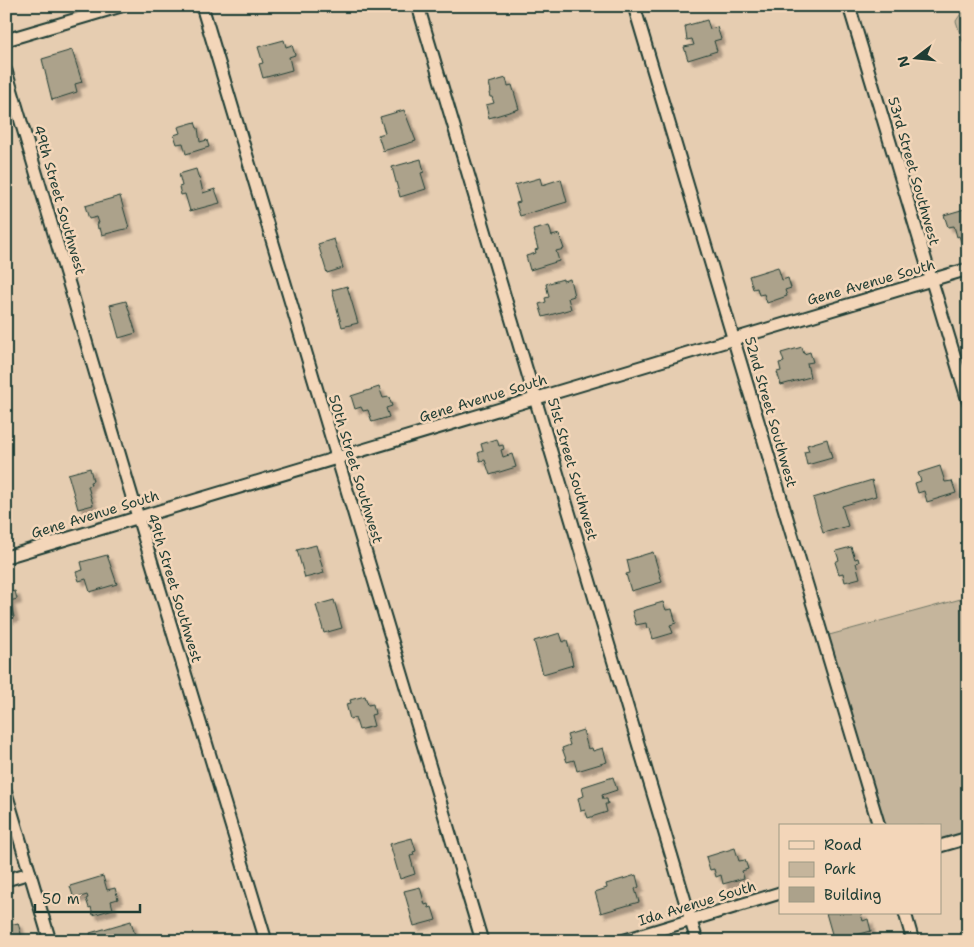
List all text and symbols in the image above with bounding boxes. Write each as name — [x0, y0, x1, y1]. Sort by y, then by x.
north arrow — [892, 32, 942, 82]
text: N — [893, 54, 914, 69]
street label: 53rd Street Southwest — [884, 95, 944, 247]
street label: 49th Street Southwest — [30, 123, 90, 277]
street label: Gene Avenue South — [805, 255, 937, 309]
street label: 52nd Street Southwest — [741, 334, 801, 490]
street label: Gene Avenue South — [417, 370, 549, 426]
street label: 50th Street Southwest — [325, 392, 387, 546]
street label: 51st Street Southwest — [544, 396, 602, 542]
street label: Gene Avenue South — [29, 486, 161, 542]
street label: 49th Street Southwest — [144, 511, 206, 665]
legend — [779, 824, 942, 914]
text: Road — [824, 835, 862, 855]
text: Park — [824, 859, 856, 879]
street label: Ida Avenue South — [636, 877, 758, 929]
scale bar — [35, 882, 140, 914]
text: Building — [824, 885, 881, 905]
text: 50 m — [42, 889, 80, 909]

